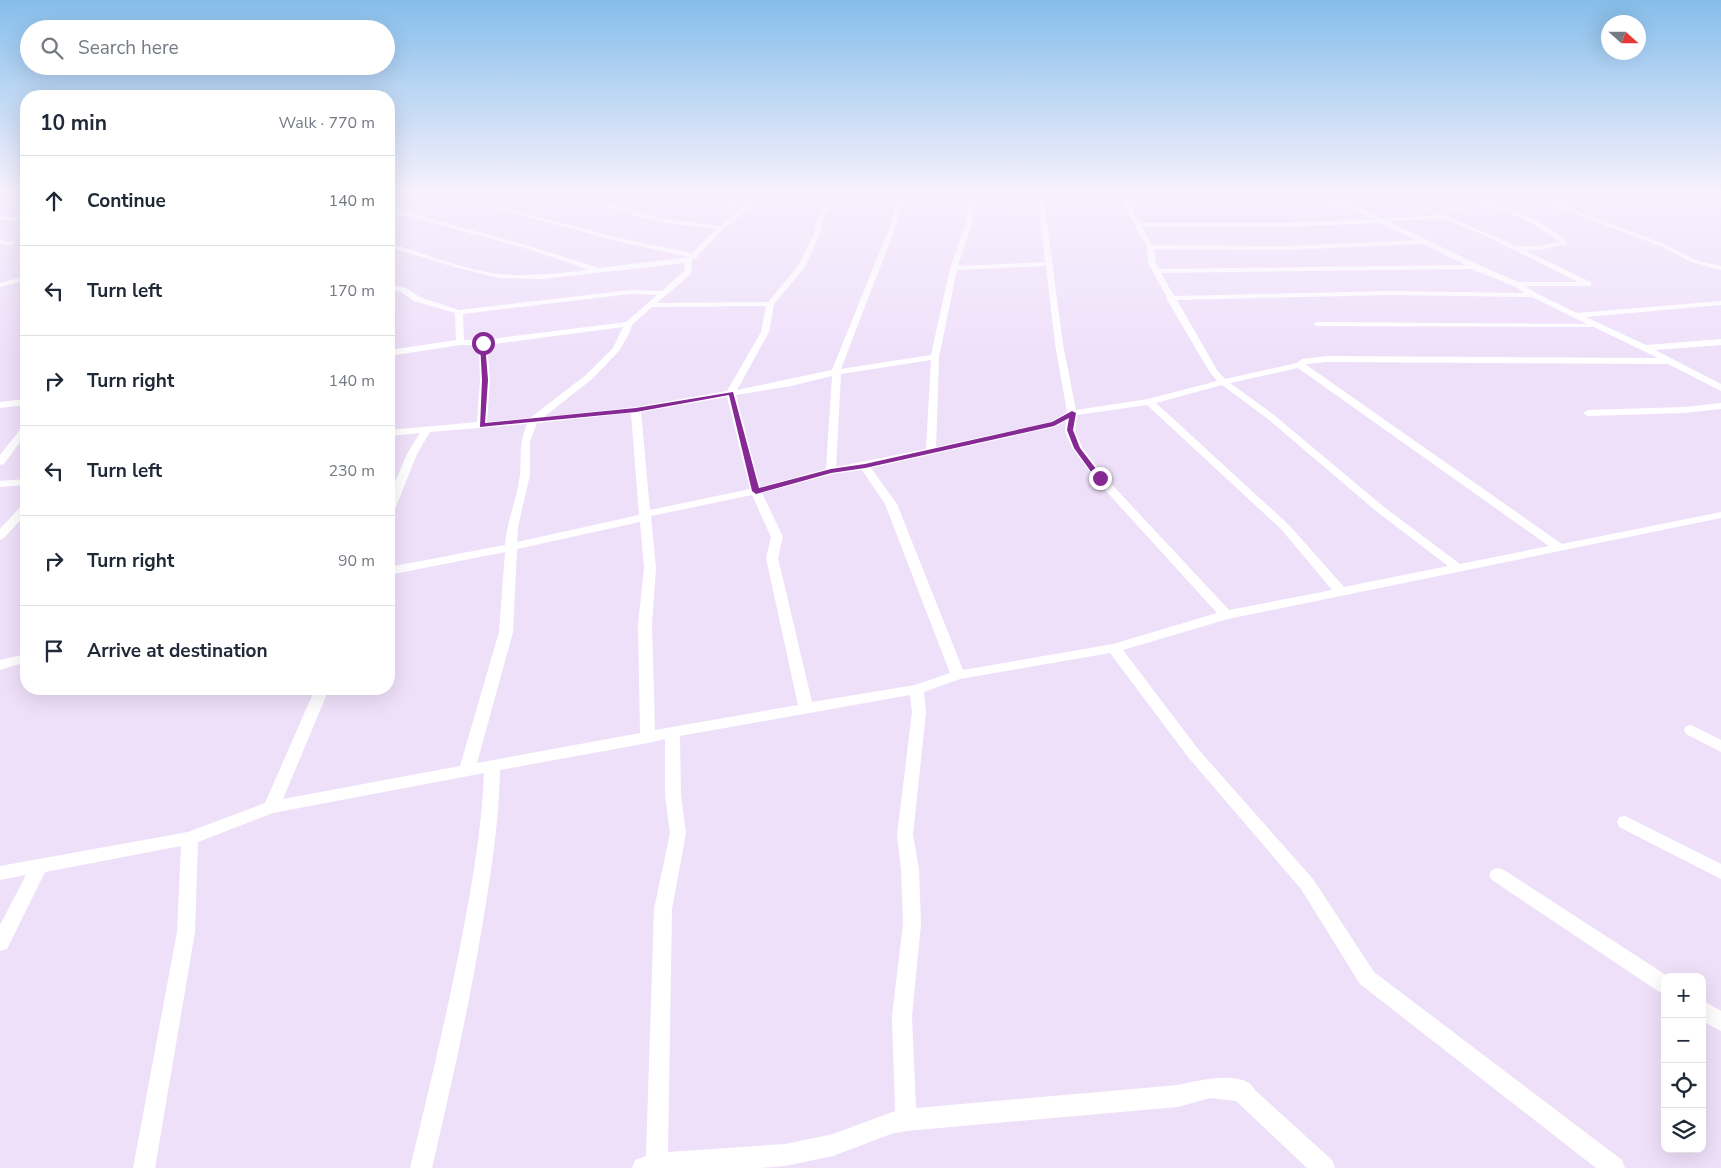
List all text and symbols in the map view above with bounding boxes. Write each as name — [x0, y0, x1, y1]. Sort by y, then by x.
north arrow — [1601, 15, 1646, 60]
search box — [20, 20, 395, 75]
icon: search — [38, 34, 66, 62]
text: Search here — [78, 35, 179, 61]
text: 10 min — [40, 109, 107, 137]
text: Walk · 770 m — [279, 112, 375, 134]
icon: ahead — [40, 187, 68, 215]
text: Continue — [87, 188, 166, 214]
text: 140 m — [328, 190, 375, 212]
icon: left — [40, 277, 68, 305]
text: Turn left — [87, 278, 162, 304]
text: 170 m — [328, 280, 375, 302]
route start — [472, 332, 495, 355]
icon: right — [40, 367, 68, 395]
text: Turn right — [87, 368, 174, 394]
text: 140 m — [328, 370, 375, 392]
icon: left — [40, 457, 68, 485]
text: Turn left — [87, 458, 162, 484]
text: 230 m — [328, 460, 375, 482]
route end — [1089, 467, 1112, 490]
icon: right — [40, 547, 68, 575]
text: Turn right — [87, 548, 174, 574]
text: 90 m — [338, 550, 375, 572]
icon: arrive — [40, 637, 68, 665]
text: Arrive at destination — [87, 638, 268, 664]
map controls — [1661, 973, 1706, 1153]
button: + — [1661, 973, 1706, 1018]
button: − — [1661, 1018, 1706, 1063]
button: locate — [1661, 1063, 1706, 1108]
button: layers — [1661, 1108, 1706, 1153]

